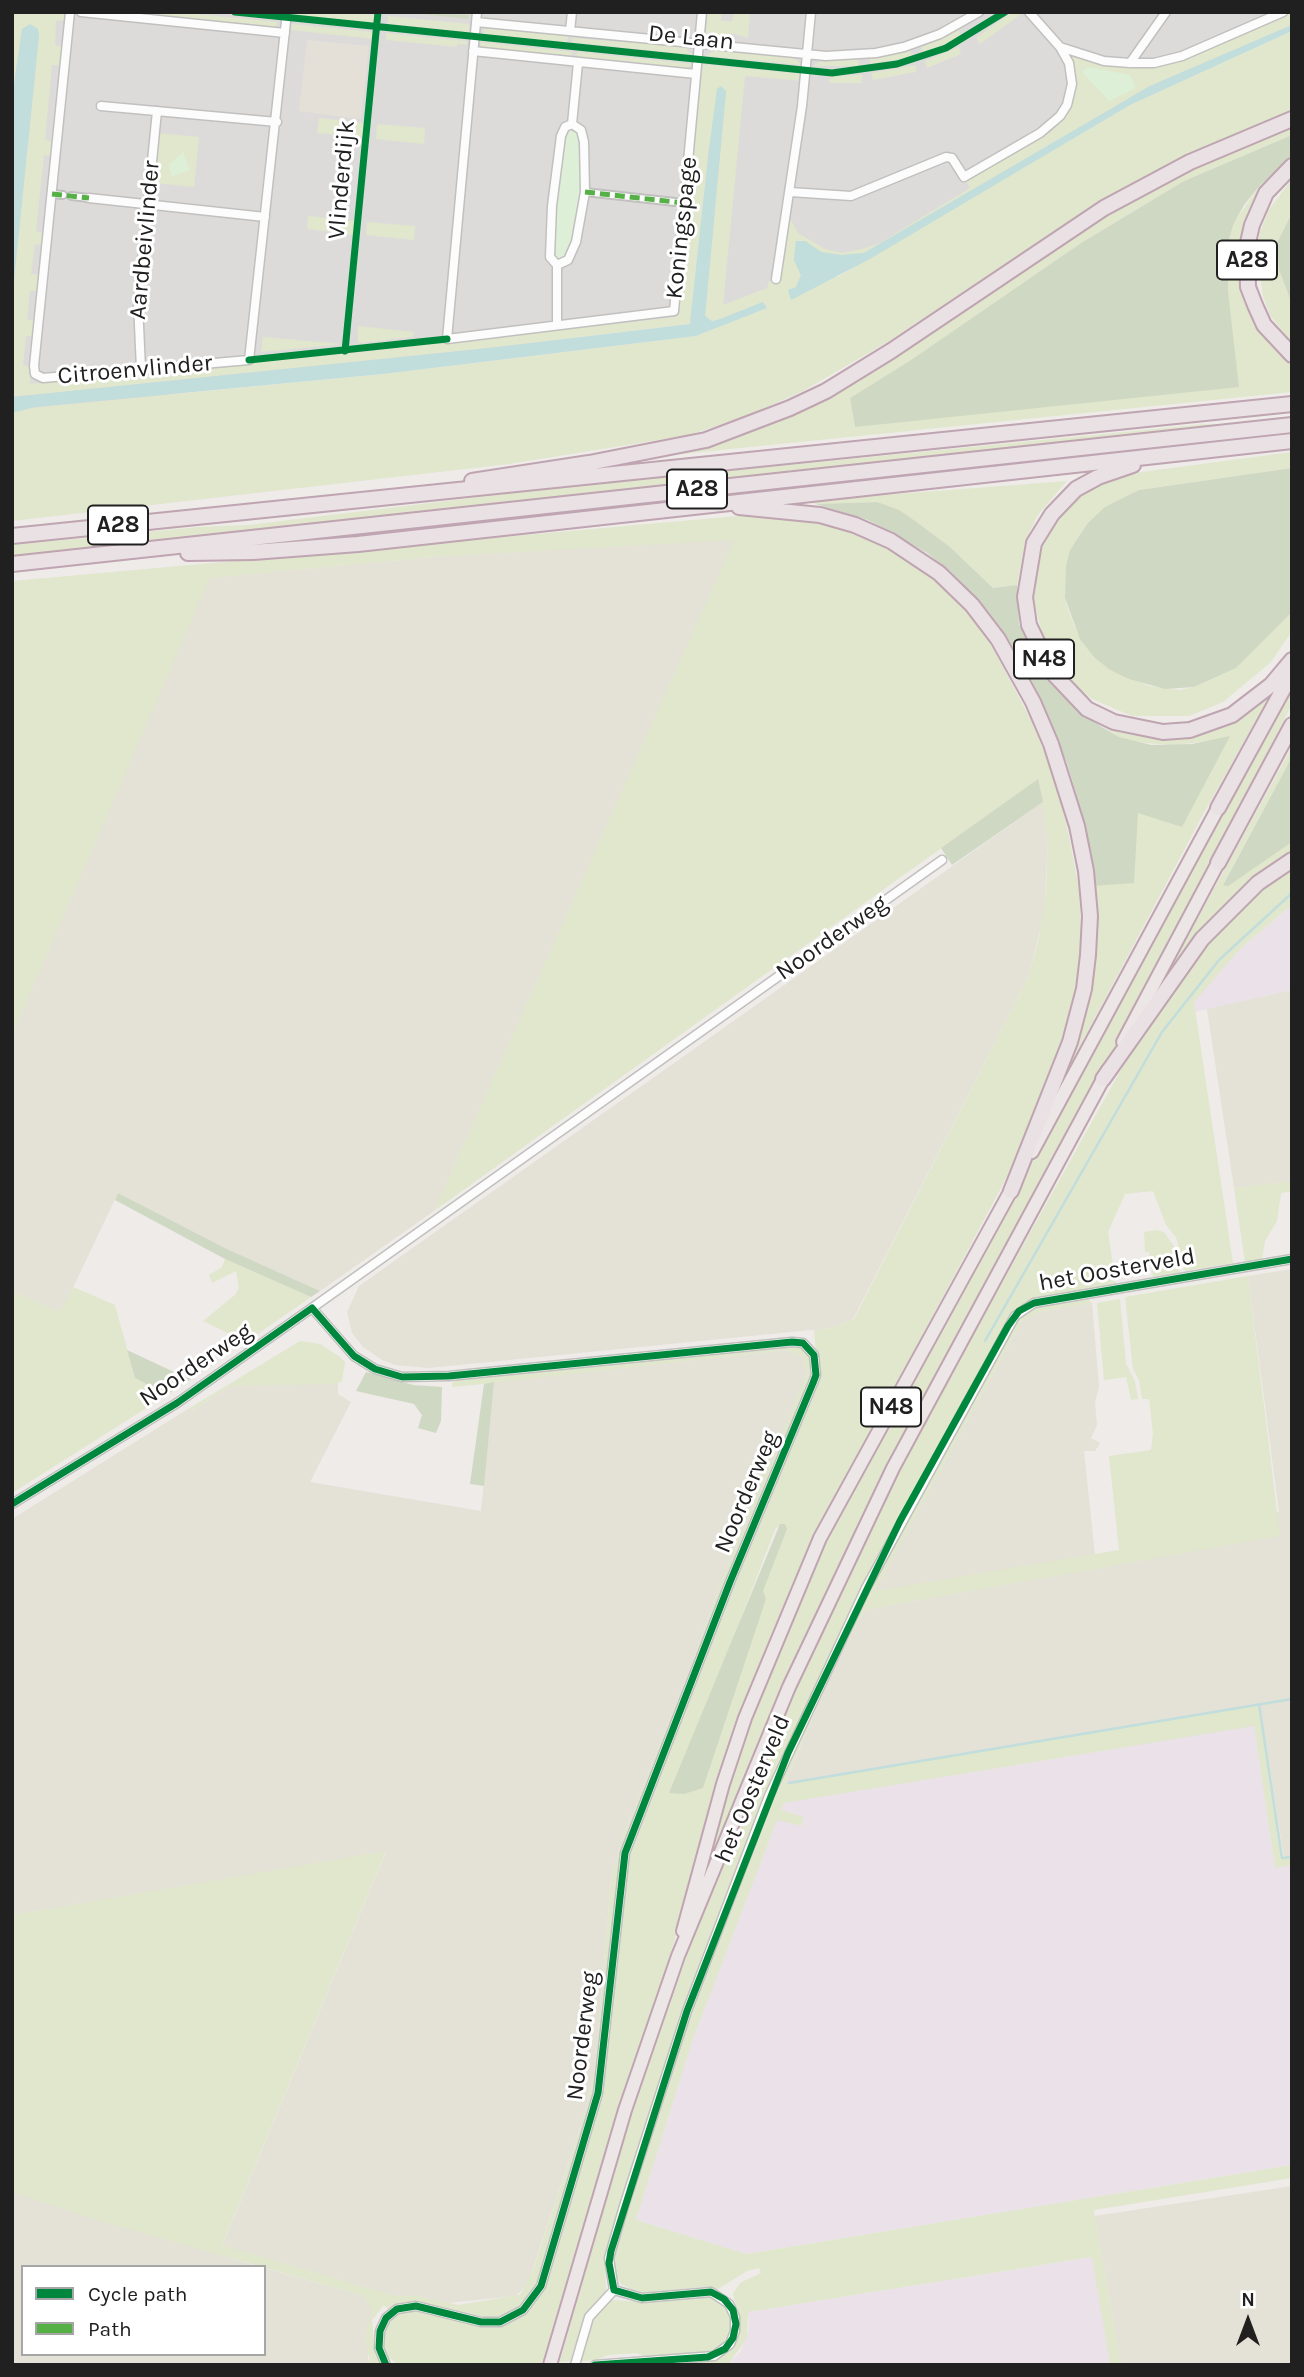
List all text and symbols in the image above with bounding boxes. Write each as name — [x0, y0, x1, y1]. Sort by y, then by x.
street label: De Laan — [647, 19, 735, 57]
street label: Vlinderdijk — [322, 119, 362, 241]
street label: Koningspage — [660, 155, 704, 301]
street label: Aardbeivlinder — [124, 159, 166, 321]
road number: A28 — [1217, 241, 1277, 280]
street label: Citroenvlinder — [56, 349, 214, 391]
road number: A28 — [667, 470, 727, 509]
road number: A28 — [88, 505, 148, 544]
road number: N48 — [1014, 639, 1074, 678]
street label: Noorderweg — [771, 889, 893, 987]
street label: het Oosterveld — [1037, 1242, 1197, 1298]
street label: Noorderweg — [134, 1317, 258, 1413]
road number: N48 — [861, 1388, 921, 1426]
street label: Noorderweg — [708, 1427, 786, 1557]
street label: het Oosterveld — [709, 1711, 797, 1867]
street label: Noorderweg — [561, 1970, 605, 2102]
legend — [21, 2265, 266, 2356]
text: Cycle path — [88, 2282, 188, 2306]
north arrow — [1213, 2286, 1283, 2356]
text: N — [1241, 2289, 1255, 2311]
text: Path — [88, 2317, 132, 2341]

